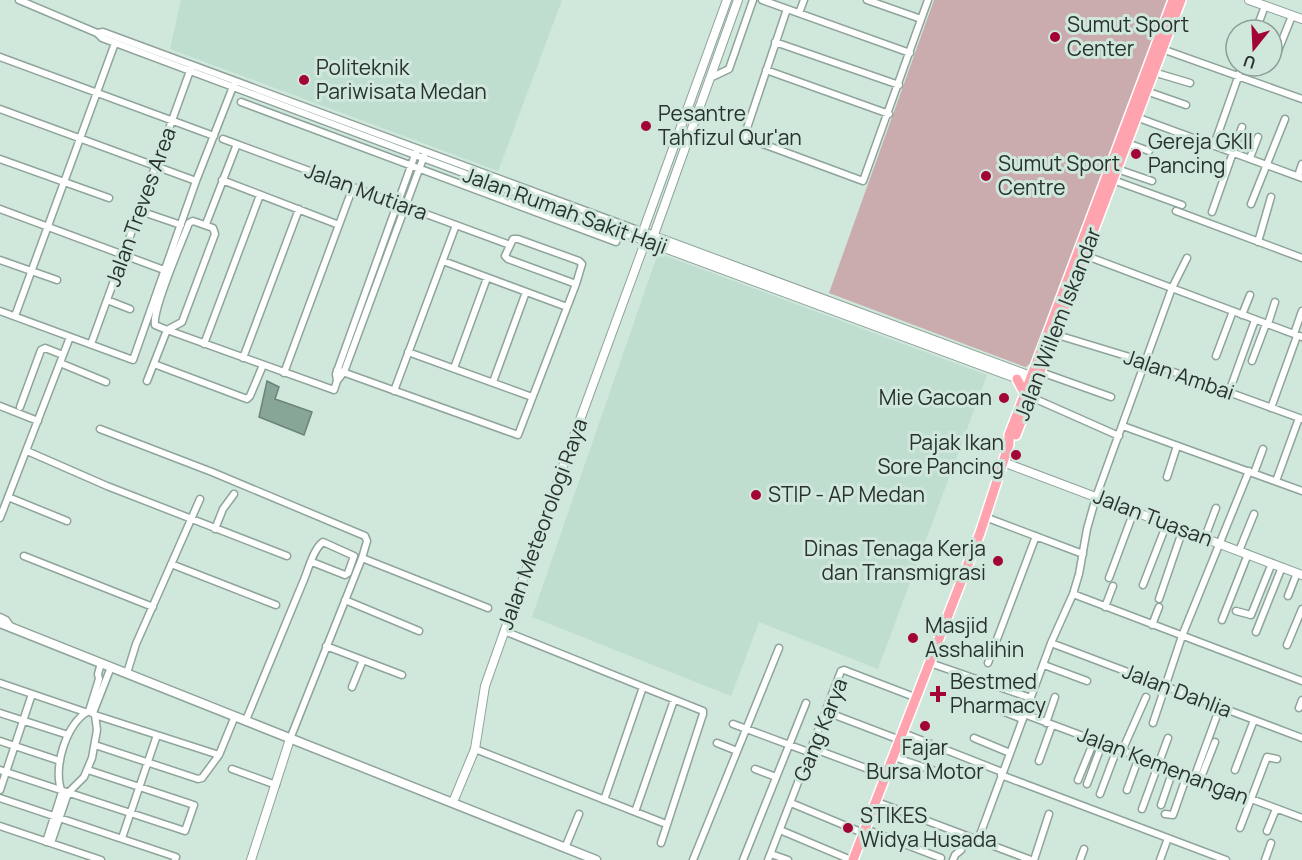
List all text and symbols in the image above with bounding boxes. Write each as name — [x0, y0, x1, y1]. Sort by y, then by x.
place label: Sumut Sport Center — [1067, 10, 1189, 62]
north arrow — [1224, 18, 1284, 78]
marker: Sumut Sport Center — [1048, 30, 1062, 44]
text: U — [1240, 50, 1258, 75]
place label: Politeknik Pariwisata Medan — [316, 53, 487, 105]
marker: Politeknik Pariwisata Medan — [297, 73, 311, 87]
place label: Pesantre Tahfizul Qur'an — [658, 99, 802, 151]
marker: Pesantre Tahfizul Qur'an — [639, 119, 653, 133]
street label: Jalan Treves Area — [98, 123, 182, 290]
place label: Gereja GKII Pancing — [1148, 127, 1253, 179]
marker: Gereja GKII Pancing — [1129, 147, 1143, 161]
place label: Sumut Sport Centre — [998, 149, 1120, 201]
street label: Jalan Mutiara — [301, 156, 432, 226]
street label: Jalan Rumah Sakit Haji — [459, 160, 671, 260]
marker: Sumut Sport Centre — [979, 169, 993, 183]
street label: Jalan Willem Iskandar — [1007, 223, 1107, 424]
street label: Jalan Ambai — [1121, 342, 1238, 406]
place label: Mie Gacoan — [879, 383, 992, 411]
marker: Mie Gacoan — [997, 391, 1011, 405]
street label: Jalan Meteorologi Raya — [491, 414, 593, 633]
place label: Pajak Ikan Sore Pancing — [877, 428, 1004, 480]
marker: Pajak Ikan Sore Pancing — [1009, 448, 1023, 462]
place label: STIP - AP Medan — [768, 480, 925, 508]
street label: Jalan Tuasan — [1090, 482, 1217, 553]
marker: STIP - AP Medan — [749, 488, 763, 502]
place label: Dinas Tenaga Kerja dan Transmigrasi — [804, 534, 986, 586]
marker: Dinas Tenaga Kerja dan Transmigrasi — [991, 554, 1005, 568]
place label: Masjid Asshalihin — [925, 611, 1024, 663]
marker: Masjid Asshalihin — [906, 631, 920, 645]
street label: Jalan Dahlia — [1119, 657, 1236, 724]
place label: Bestmed Pharmacy — [950, 667, 1046, 719]
street label: Gang Karya — [787, 674, 854, 786]
marker: Bestmed Pharmacy — [931, 687, 945, 701]
marker: Fajar Bursa Motor — [918, 719, 932, 733]
street label: Jalan Kemenangan — [1074, 720, 1253, 811]
place label: Fajar Bursa Motor — [866, 733, 984, 785]
place label: STIKES Widya Husada — [860, 801, 997, 853]
marker: STIKES Widya Husada — [841, 821, 855, 835]

